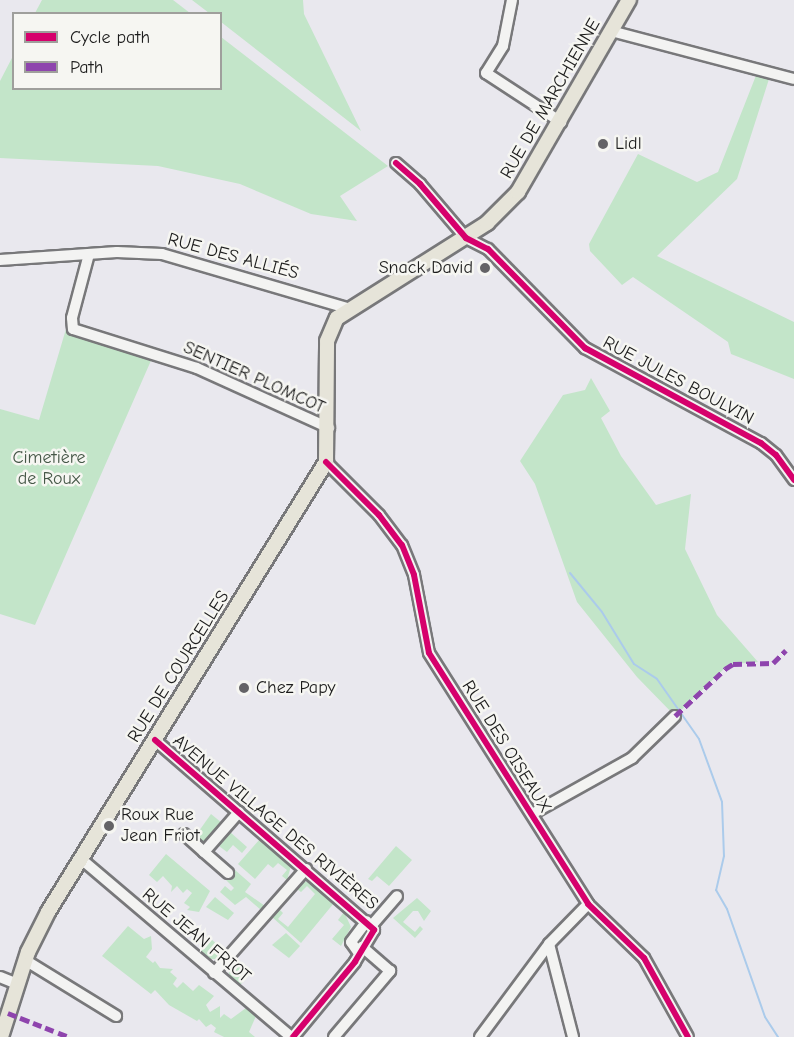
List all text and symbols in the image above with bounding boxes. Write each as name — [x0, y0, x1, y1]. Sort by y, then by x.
legend — [12, 12, 222, 90]
street label: RUE DE MARCHIENNE — [496, 15, 606, 183]
text: Cycle path — [70, 27, 150, 48]
text: Path — [70, 57, 103, 78]
place label: Lidl — [615, 133, 642, 155]
marker: Lidl — [596, 137, 610, 151]
street label: RUE DES ALLIÉS — [165, 229, 301, 285]
place label: Snack David — [379, 257, 473, 279]
marker: Snack David — [478, 261, 492, 275]
street label: RUE JULES BOULVIN — [599, 332, 757, 430]
street label: SENTIER PLOMCOT — [180, 337, 328, 419]
park label: Cimetière de Roux — [12, 448, 86, 490]
street label: RUE DE COURCELLES — [124, 587, 234, 747]
place label: Chez Papy — [256, 677, 336, 699]
street label: RUE DES OISEAUX — [456, 677, 556, 817]
marker: Chez Papy — [237, 681, 251, 695]
street label: AVENUE VILLAGE DES RIVIÈRES — [168, 731, 382, 915]
place label: Roux Rue Jean Friot — [121, 805, 200, 848]
marker: Roux Rue Jean Friot — [102, 819, 116, 833]
street label: RUE JEAN FRIOT — [137, 884, 255, 988]

